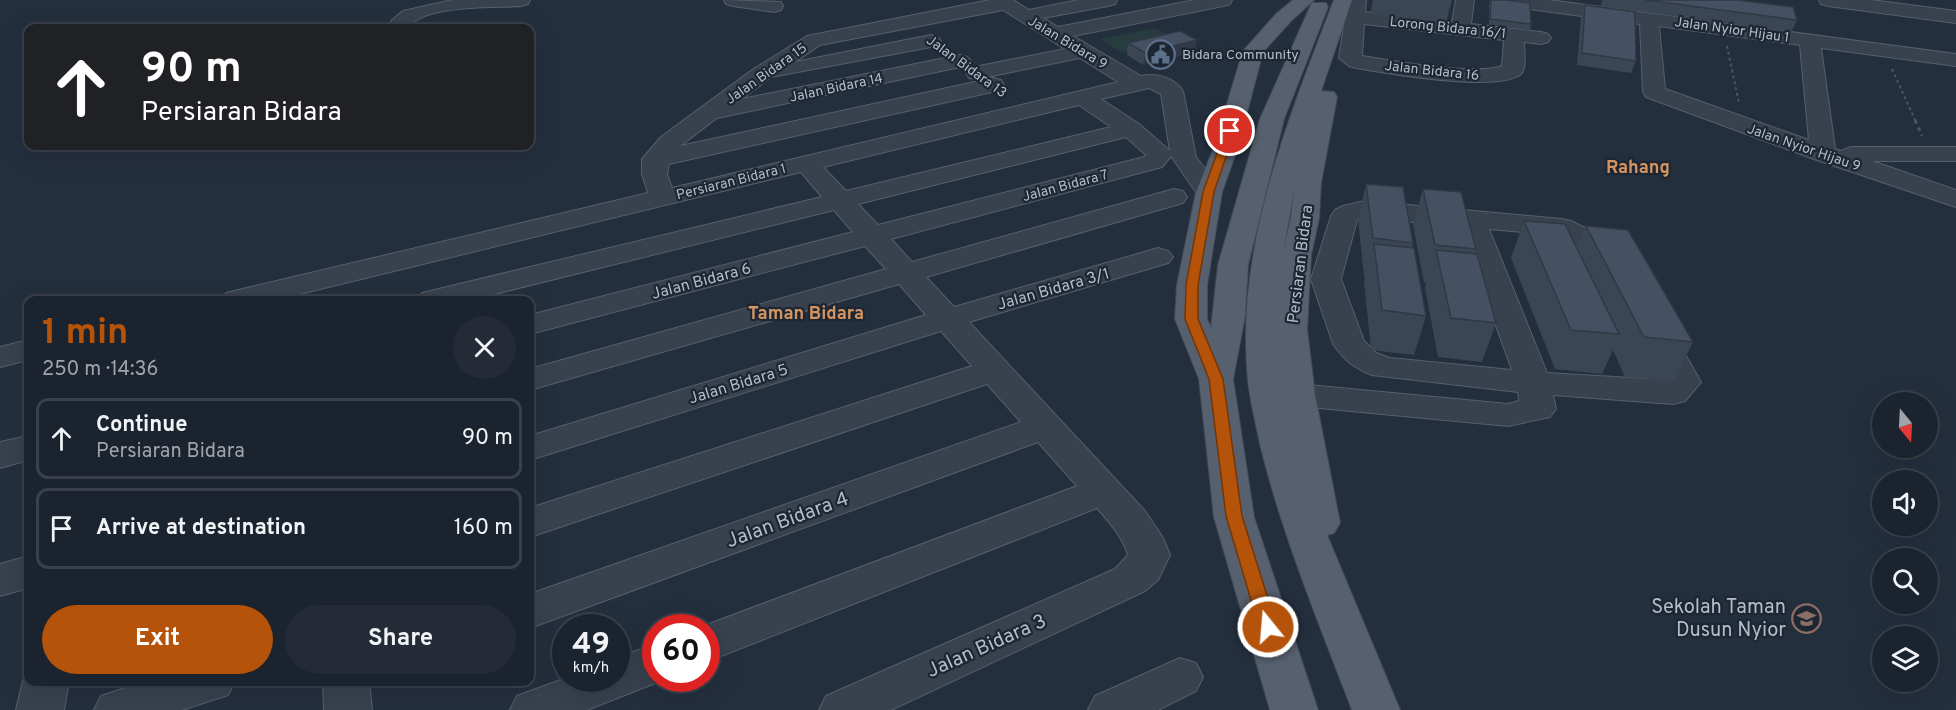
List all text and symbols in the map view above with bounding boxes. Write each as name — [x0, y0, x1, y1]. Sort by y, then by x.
street label: Jalan Bidara 9 — [1024, 13, 1110, 74]
street label: Lorong Bidara 16/1 — [1389, 14, 1507, 43]
street label: Jalan Nyior Hijau 1 — [1673, 14, 1790, 47]
street label: Jalan Bidara 13 — [923, 32, 1010, 102]
public building icon: Bidara Community — [1145, 38, 1177, 70]
street label: Jalan Bidara 15 — [723, 40, 811, 109]
text: 90 m — [141, 44, 242, 97]
place label: Bidara Community — [1182, 47, 1299, 64]
icon: ahead — [42, 48, 120, 126]
street label: Jalan Bidara 16 — [1384, 58, 1480, 85]
street label: Jalan Bidara 14 — [788, 70, 885, 107]
text: Persiaran Bidara — [141, 96, 342, 130]
pin — [1204, 105, 1255, 156]
icon: arrive — [1213, 114, 1246, 147]
street label: Jalan Nyior Hijau 9 — [1744, 121, 1863, 176]
district label: Rahang — [1606, 157, 1670, 180]
street label: Persiaran Bidara 1 — [675, 161, 788, 204]
street label: Jalan Bidara 7 — [1021, 167, 1110, 206]
street label: Persiaran Bidara — [1284, 204, 1318, 324]
street label: Jalan Bidara 6 — [649, 259, 754, 305]
street label: Jalan Bidara 3/1 — [995, 264, 1112, 316]
district label: Taman Bidara — [748, 303, 864, 326]
text: 1 min — [42, 311, 128, 357]
button: close — [453, 316, 516, 379]
text: 250 m · 14:36 — [42, 357, 158, 383]
street label: Jalan Bidara 5 — [686, 360, 791, 410]
north arrow — [1872, 392, 1938, 458]
map controls — [1872, 392, 1938, 692]
text: Continue — [96, 412, 187, 439]
icon: ahead — [45, 422, 78, 455]
text: 90 m — [462, 425, 513, 452]
text: Persiaran Bidara — [96, 439, 245, 465]
button: sound — [1872, 470, 1938, 536]
street label: Jalan Bidara 4 — [723, 487, 853, 555]
icon: arrive — [45, 512, 78, 545]
text: Arrive at destination — [96, 515, 306, 542]
text: 160 m — [454, 515, 513, 542]
button: search — [1872, 548, 1938, 614]
position arrow — [1236, 595, 1300, 659]
place label: Sekolah Taman Dusun Nyior — [1651, 595, 1786, 644]
school or university icon: Sekolah Taman Dusun Nyior — [1791, 602, 1823, 634]
button: Exit — [42, 605, 273, 674]
button: Share — [285, 605, 516, 674]
street label: Jalan Bidara 3 — [923, 609, 1051, 685]
speed limit sign: 60 — [642, 614, 720, 692]
button: layers — [1872, 626, 1938, 692]
text: 49 — [572, 627, 610, 664]
text: km/h — [573, 659, 609, 678]

